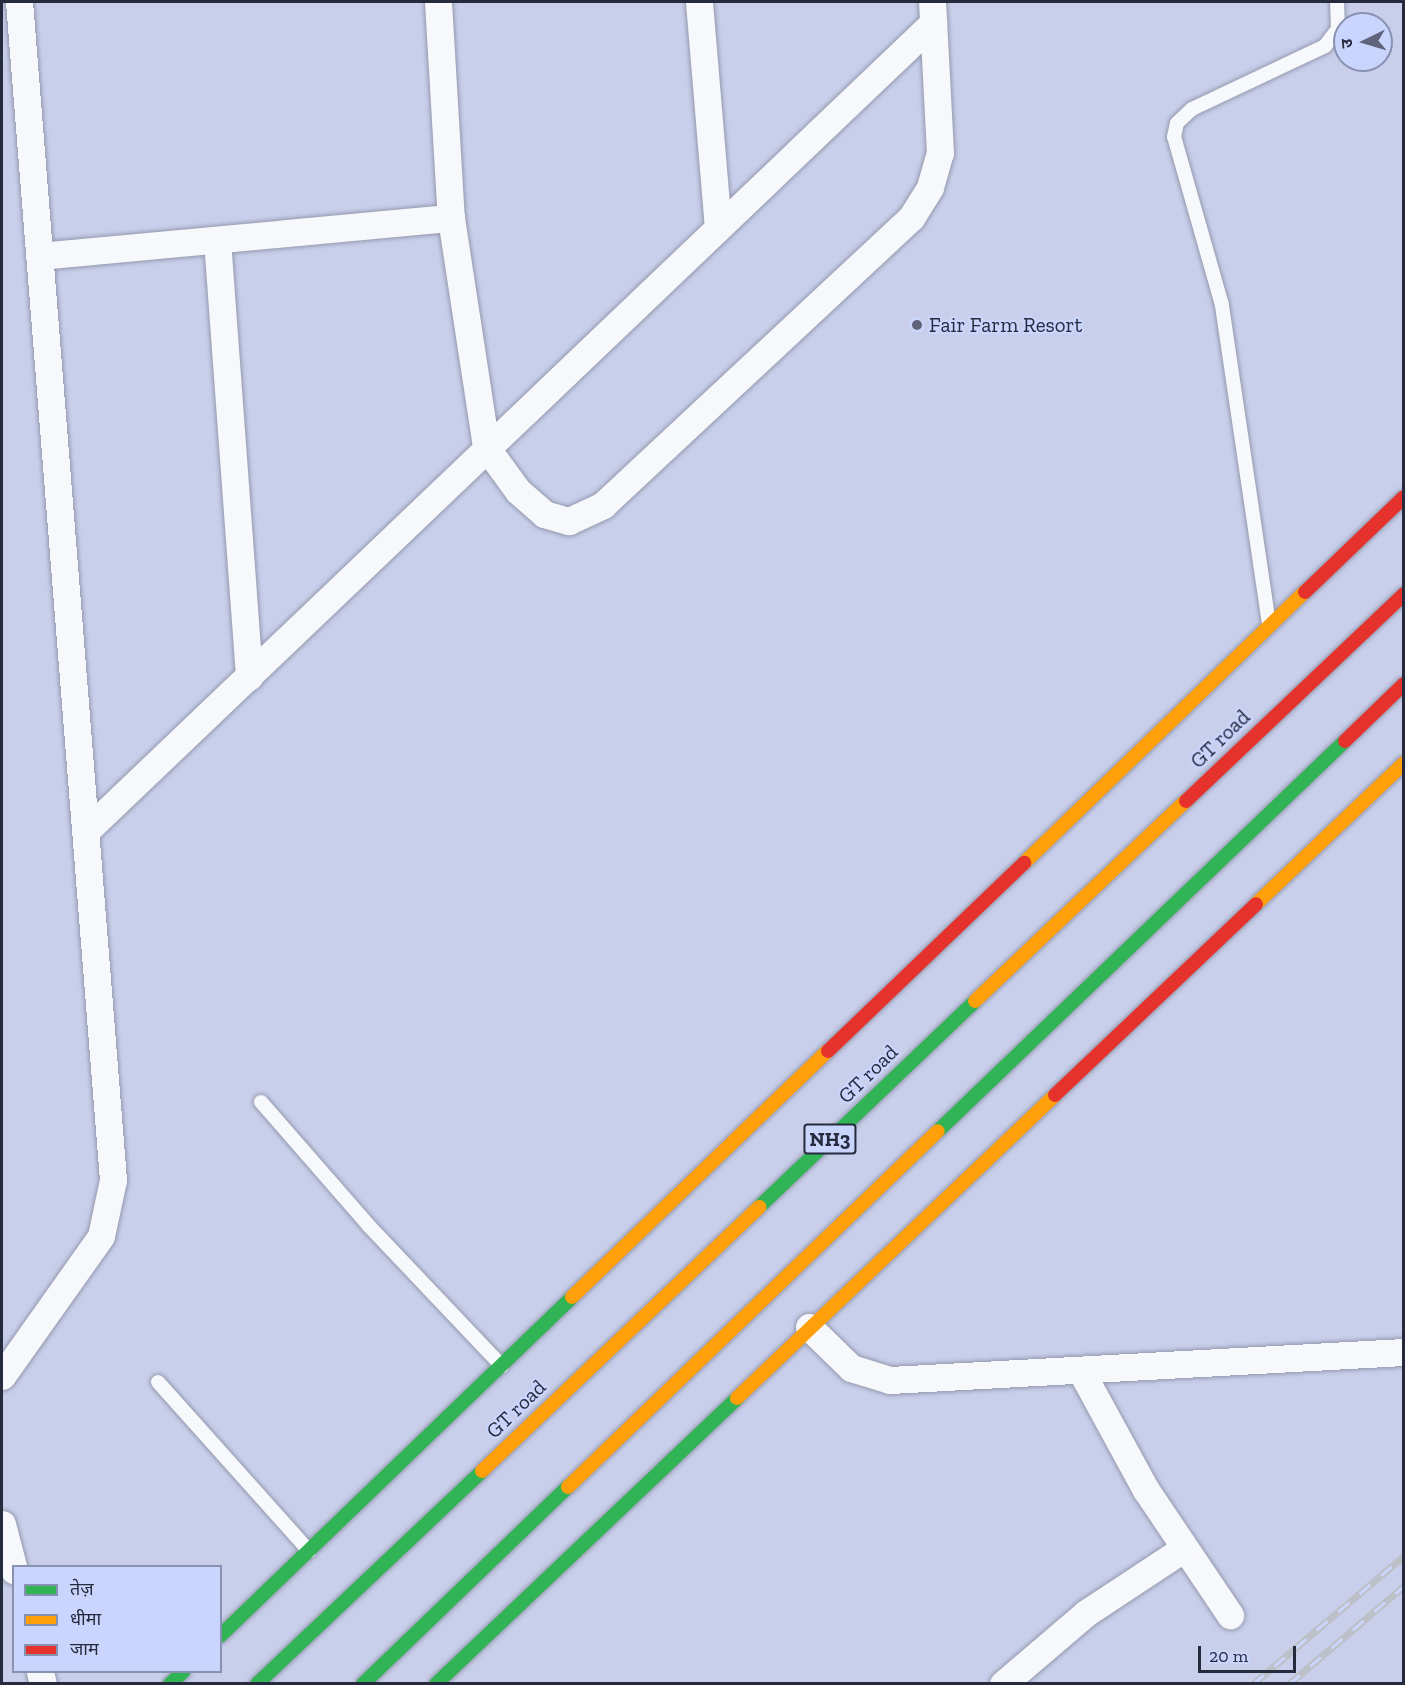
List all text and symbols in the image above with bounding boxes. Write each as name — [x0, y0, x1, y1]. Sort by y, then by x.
north arrow — [1333, 12, 1393, 72]
text: उ — [1337, 38, 1356, 49]
place label: Fair Farm Resort — [929, 312, 1083, 338]
marker: Fair Farm Resort — [910, 318, 924, 332]
street label: GT road — [1185, 704, 1255, 774]
street label: GT road — [833, 1039, 903, 1109]
road number: NH3 — [803, 1122, 857, 1156]
street label: GT road — [481, 1374, 551, 1444]
legend — [12, 1565, 222, 1673]
text: तेज़ — [70, 1578, 94, 1600]
text: धीमा — [70, 1608, 101, 1630]
scale bar — [1201, 1634, 1298, 1672]
text: जाम — [70, 1638, 99, 1660]
text: 20 m — [1209, 1645, 1248, 1667]

